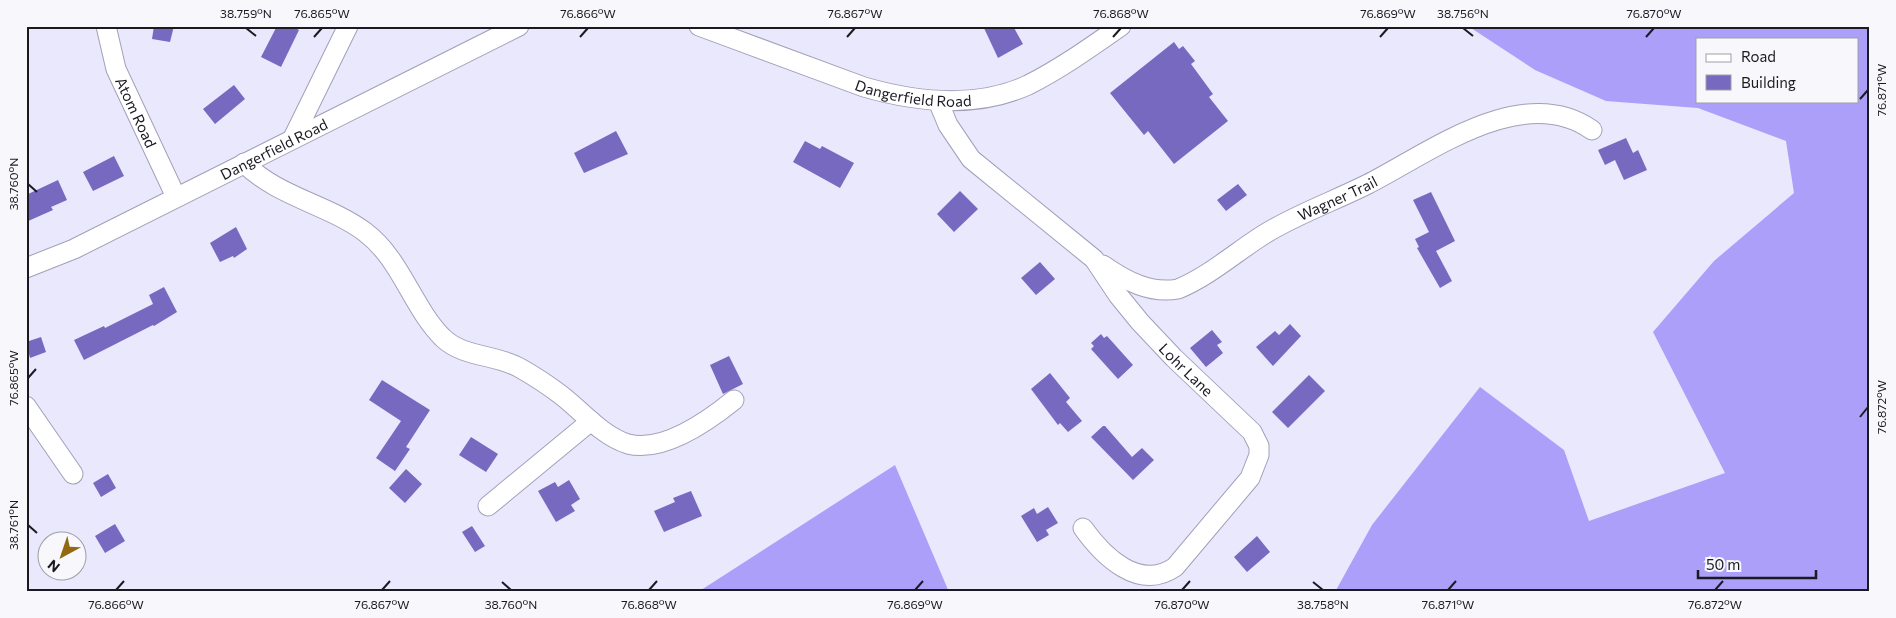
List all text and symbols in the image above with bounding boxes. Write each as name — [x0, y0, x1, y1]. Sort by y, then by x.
text: 38.759°N — [220, 6, 272, 20]
text: 76.865°W — [294, 6, 350, 20]
text: 76.866°W — [560, 6, 616, 20]
text: 76.867°W — [828, 6, 882, 20]
text: 76.868°W — [1093, 6, 1149, 20]
text: 76.869°W — [1360, 6, 1416, 20]
text: 38.756°N — [1437, 6, 1489, 20]
text: 76.870°W — [1626, 6, 1682, 20]
legend — [1696, 38, 1858, 102]
text: Road — [1741, 47, 1776, 65]
text: 76.871°W — [1874, 64, 1888, 116]
text: Building — [1741, 73, 1796, 91]
street label: Atom Road — [112, 74, 161, 150]
street label: Dangerfield Road — [853, 76, 972, 110]
street label: Dangerfield Road — [217, 115, 330, 183]
text: 38.760°N — [6, 158, 20, 210]
street label: Wagner Trail — [1295, 172, 1380, 224]
street label: Lohr Lane — [1156, 339, 1217, 400]
text: 76.865°W — [6, 350, 20, 406]
text: 76.872°W — [1874, 380, 1888, 434]
text: 38.761°N — [6, 500, 20, 550]
north arrow — [38, 530, 88, 580]
scale bar — [1698, 548, 1816, 580]
text: 50 m — [1706, 555, 1740, 573]
text: N — [44, 556, 63, 576]
text: 76.866°W — [88, 597, 144, 611]
text: 76.867°W — [355, 597, 409, 611]
text: 38.760°N — [485, 597, 537, 611]
text: 76.868°W — [621, 597, 677, 611]
text: 76.869°W — [887, 597, 943, 611]
text: 76.870°W — [1154, 597, 1210, 611]
text: 38.758°N — [1297, 597, 1349, 611]
text: 76.871°W — [1422, 597, 1474, 611]
text: 76.872°W — [1688, 597, 1742, 611]

